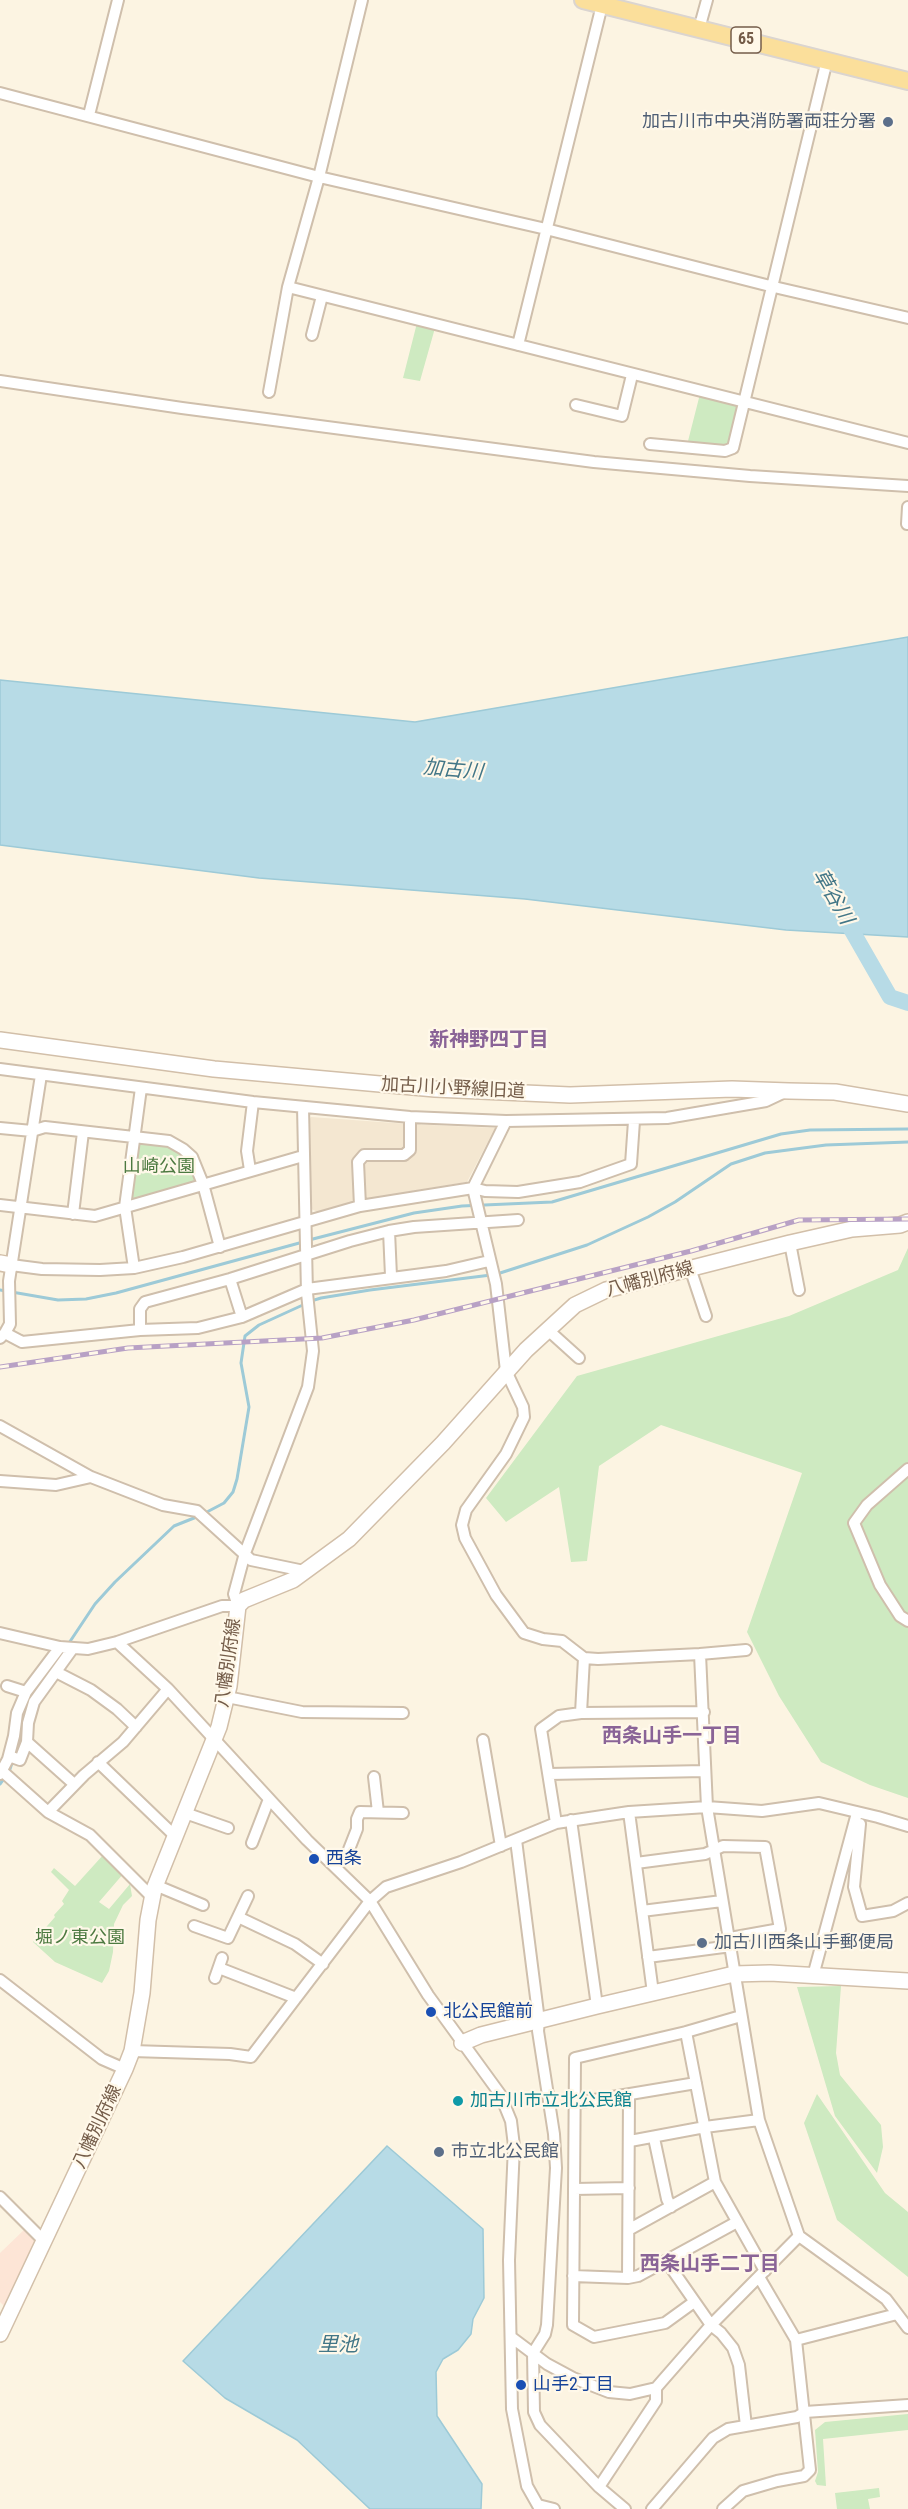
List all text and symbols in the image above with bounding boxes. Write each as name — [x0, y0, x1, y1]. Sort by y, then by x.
road number: 65 — [731, 27, 761, 53]
place label: 加古川市中央消防署両荘分署 — [642, 111, 876, 133]
marker: 加古川市中央消防署両荘分署 — [881, 115, 895, 129]
water label: 加古川 — [422, 756, 484, 786]
water label: 草谷川 — [807, 865, 857, 929]
district label: 新神野四丁目 — [429, 1029, 549, 1053]
street label: 加古川小野線旧道 — [381, 1074, 525, 1104]
park label: 山崎公園 — [123, 1156, 195, 1178]
street label: 八幡別府線 — [604, 1258, 696, 1302]
street label: 八幡別府線 — [212, 1617, 246, 1709]
district label: 西条山手一丁目 — [602, 1725, 742, 1749]
place label: 西条 — [326, 1848, 362, 1870]
marker: 西条 — [307, 1852, 321, 1866]
park label: 堀ノ東公園 — [35, 1927, 125, 1949]
place label: 加古川西条山手郵便局 — [714, 1932, 894, 1954]
marker: 加古川西条山手郵便局 — [695, 1936, 709, 1950]
place label: 北公民館前 — [443, 2001, 533, 2023]
marker: 北公民館前 — [424, 2005, 438, 2019]
street label: 八幡別府線 — [69, 2082, 127, 2172]
place label: 加古川市立北公民館 — [470, 2090, 632, 2112]
marker: 加古川市立北公民館 — [451, 2094, 465, 2108]
place label: 市立北公民館 — [451, 2141, 559, 2163]
marker: 市立北公民館 — [432, 2145, 446, 2159]
district label: 西条山手二丁目 — [640, 2253, 780, 2277]
water label: 里池 — [318, 2334, 358, 2358]
place label: 山手2丁目 — [533, 2374, 614, 2396]
marker: 山手2丁目 — [514, 2378, 528, 2392]

